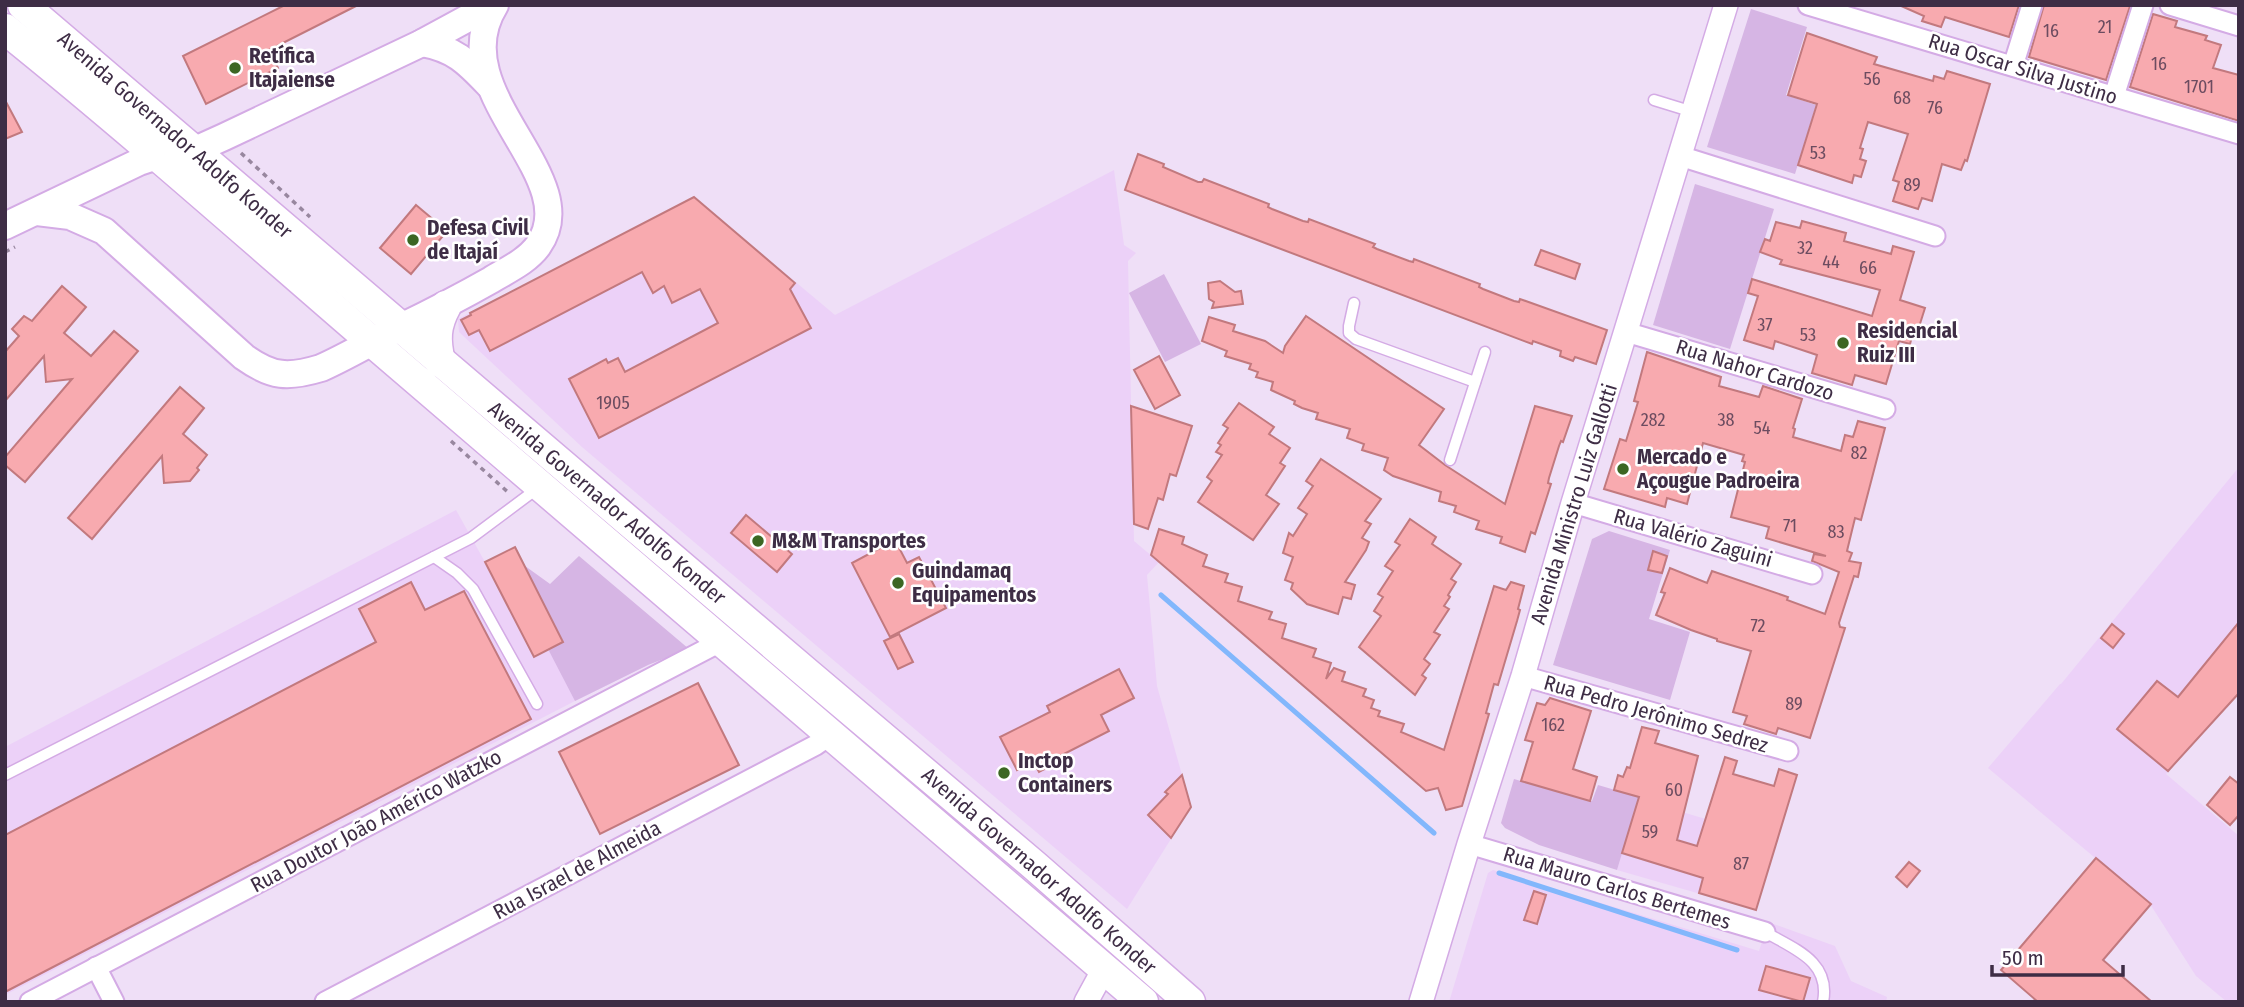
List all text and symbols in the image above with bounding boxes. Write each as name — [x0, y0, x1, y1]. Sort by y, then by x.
house number: 21 — [2098, 16, 2112, 38]
house number: 16 — [2043, 20, 2059, 42]
street label: Avenida Governador Adolfo Konder — [52, 26, 298, 244]
street label: Rua Oscar Silva Justino — [1925, 28, 2121, 110]
place label: Retífica Itajaiense — [249, 43, 335, 93]
house number: 16 — [2151, 53, 2167, 75]
marker: Retífica Itajaiense — [227, 60, 243, 76]
house number: 56 — [1863, 68, 1881, 90]
house number: 1701 — [2184, 76, 2214, 98]
house number: 68 — [1893, 87, 1911, 109]
house number: 76 — [1927, 97, 1943, 119]
house number: 53 — [1810, 142, 1826, 164]
house number: 89 — [1903, 174, 1921, 196]
place label: Defesa Civil de Itajaí — [427, 215, 529, 265]
marker: Defesa Civil de Itajaí — [405, 232, 421, 248]
house number: 32 — [1797, 237, 1813, 259]
house number: 44 — [1822, 251, 1840, 273]
house number: 66 — [1859, 257, 1877, 279]
house number: 37 — [1757, 314, 1773, 336]
place label: Residencial Ruiz III — [1857, 318, 1958, 368]
house number: 53 — [1800, 324, 1816, 346]
street label: Rua Nahor Cardozo — [1673, 334, 1837, 406]
marker: Residencial Ruiz III — [1835, 335, 1851, 351]
street label: Avenida Ministro Luiz Gallotti — [1525, 381, 1623, 627]
house number: 1905 — [596, 392, 630, 414]
street label: Avenida Governador Adolfo Konder — [483, 396, 732, 611]
house number: 282 — [1641, 409, 1665, 431]
house number: 38 — [1717, 409, 1735, 431]
house number: 54 — [1754, 417, 1771, 439]
house number: 82 — [1851, 442, 1867, 464]
place label: Mercado e Açougue Padroeira — [1636, 444, 1800, 494]
marker: Mercado e Açougue Padroeira — [1615, 461, 1631, 477]
street label: Rua Valério Zaguini — [1611, 503, 1775, 573]
house number: 71 — [1783, 515, 1797, 537]
house number: 83 — [1827, 521, 1845, 543]
place label: M&M Transportes — [772, 528, 926, 554]
marker: M&M Transportes — [750, 533, 766, 549]
place label: Guindamaq Equipamentos — [912, 558, 1036, 608]
marker: Guindamaq Equipamentos — [890, 575, 906, 591]
house number: 72 — [1750, 615, 1766, 637]
street label: Rua Pedro Jerônimo Sedrez — [1541, 670, 1771, 758]
house number: 89 — [1785, 693, 1803, 715]
house number: 162 — [1541, 714, 1565, 736]
street label: Rua Doutor João Américo Watzko — [246, 744, 506, 898]
place label: Inctop Containers — [1018, 748, 1112, 798]
street label: Avenida Governador Adolfo Konder — [916, 762, 1162, 980]
marker: Inctop Containers — [996, 765, 1012, 781]
house number: 60 — [1665, 779, 1683, 801]
street label: Rua Israel de Almeida — [489, 815, 665, 925]
house number: 59 — [1642, 821, 1658, 843]
street label: Rua Mauro Carlos Bertemes — [1500, 841, 1734, 935]
house number: 87 — [1733, 853, 1749, 875]
scale bar — [1992, 934, 2123, 978]
text: 50 m — [2002, 945, 2044, 971]

